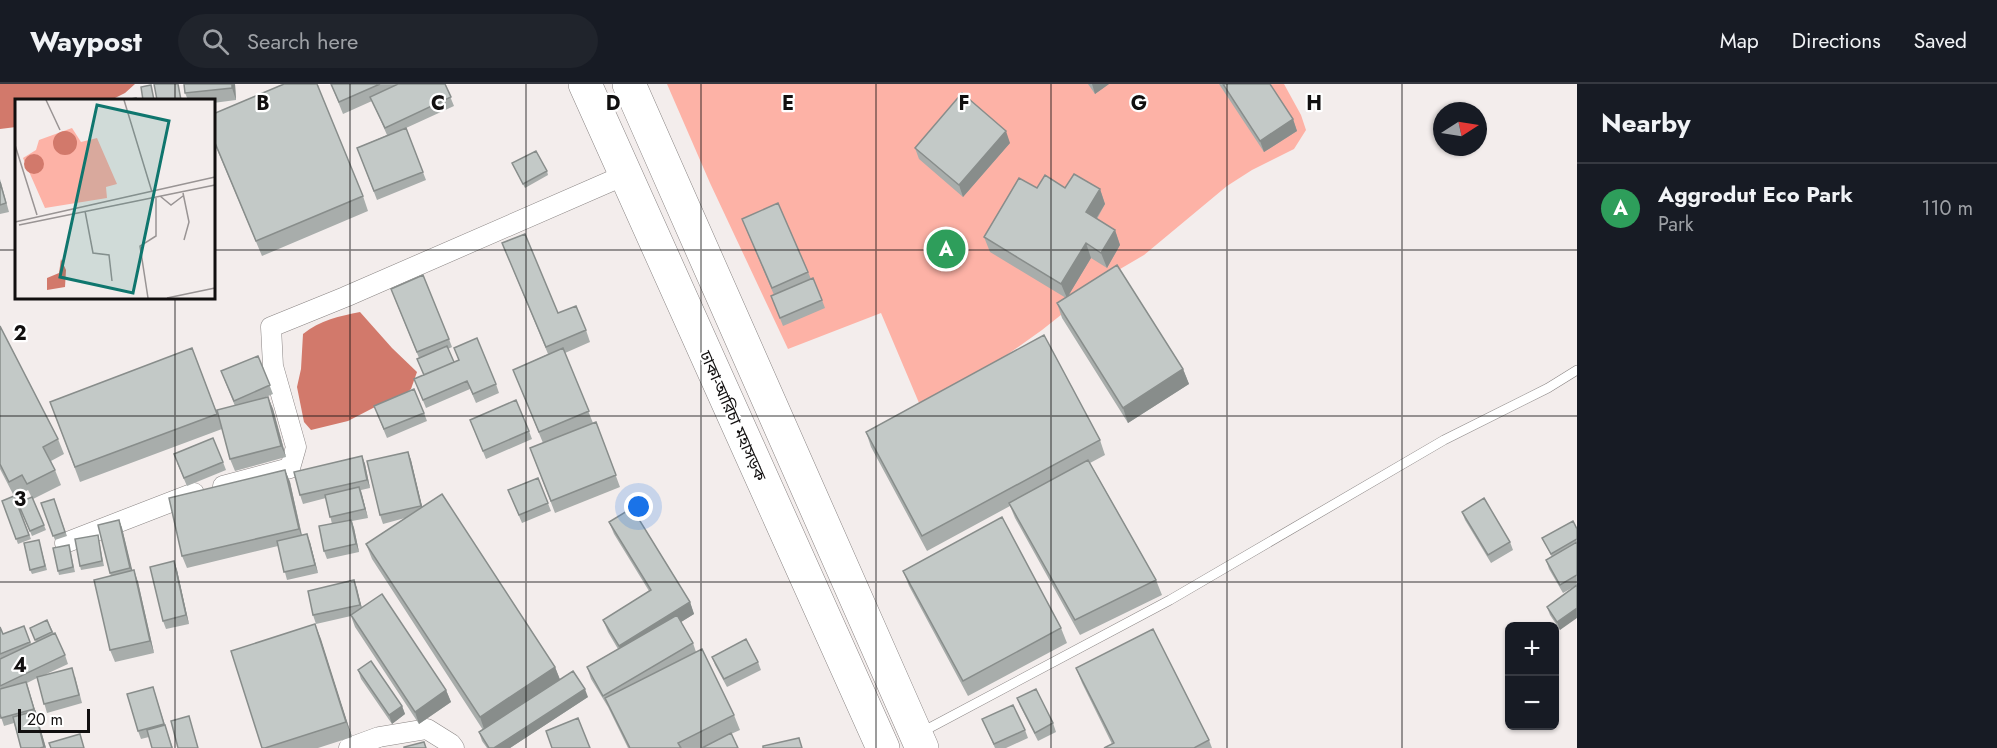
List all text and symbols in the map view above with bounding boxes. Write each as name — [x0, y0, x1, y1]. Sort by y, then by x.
search box — [178, 14, 598, 68]
text: Waypost — [30, 21, 142, 62]
icon: search — [199, 25, 232, 58]
text: Search here — [247, 25, 358, 57]
text: Map — [1720, 26, 1759, 56]
text: Directions — [1792, 26, 1881, 56]
text: Saved — [1914, 26, 1967, 56]
text: B — [256, 89, 270, 118]
text: C — [431, 89, 445, 118]
text: D — [606, 89, 620, 118]
text: E — [782, 89, 794, 118]
text: F — [958, 89, 970, 118]
text: G — [1131, 89, 1147, 118]
text: H — [1306, 89, 1322, 118]
inset map — [15, 99, 214, 298]
north arrow — [1433, 102, 1487, 156]
text: Nearby — [1601, 104, 1690, 142]
text: Aggrodut Eco Park — [1658, 178, 1853, 210]
text: A — [1613, 194, 1628, 223]
text: 110 m — [1921, 194, 1973, 223]
text: Park — [1658, 210, 1694, 239]
pin: A — [926, 226, 966, 272]
text: 2 — [13, 319, 27, 348]
street label: ঢাকা-আরিচা মহাসড়ক — [694, 346, 773, 486]
text: 3 — [14, 485, 26, 514]
your location — [624, 492, 653, 521]
map controls — [1505, 622, 1559, 730]
button: + — [1505, 622, 1559, 676]
text: 4 — [13, 651, 27, 680]
button: − — [1505, 676, 1559, 730]
scale bar — [18, 706, 90, 734]
text: 20 m — [27, 708, 63, 731]

